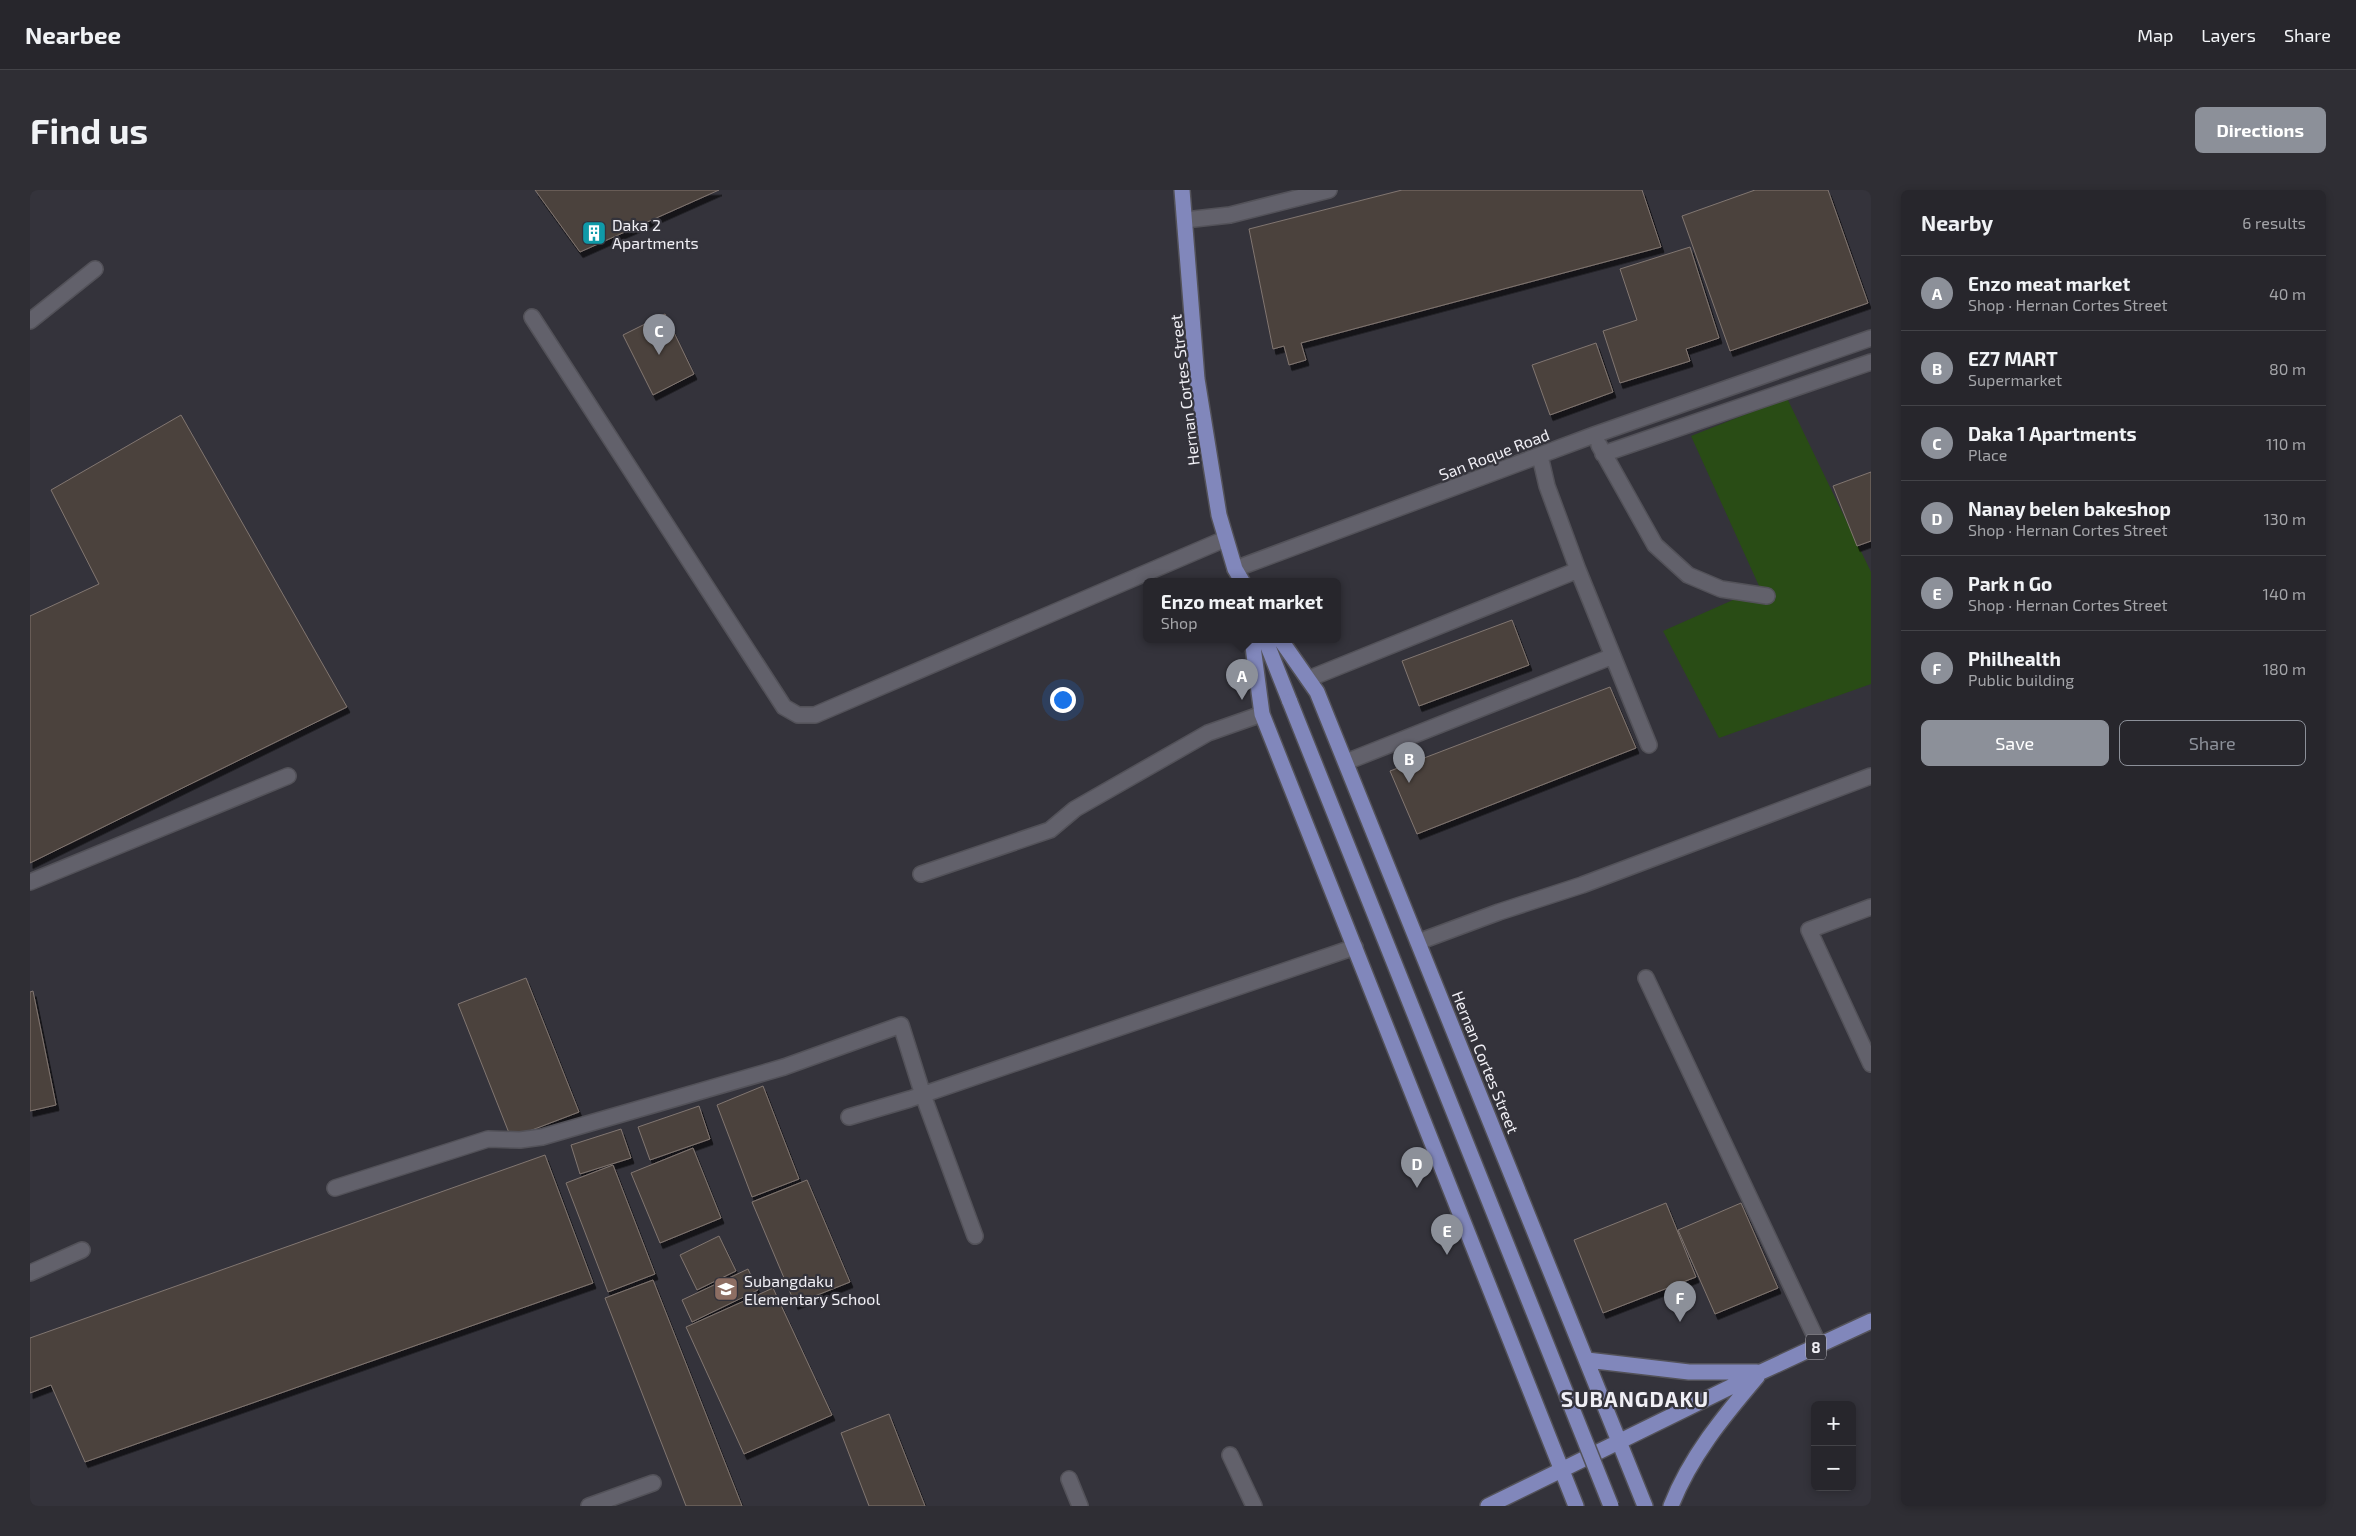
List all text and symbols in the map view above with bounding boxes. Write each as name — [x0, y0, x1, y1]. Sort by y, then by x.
text: Nearbee — [25, 20, 121, 49]
text: Map — [2137, 24, 2173, 46]
text: Layers — [2201, 24, 2256, 46]
text: Share — [2284, 24, 2331, 46]
button: Directions — [2195, 107, 2326, 153]
text: Find us — [30, 109, 148, 151]
text: Nearby — [1921, 210, 1993, 235]
text: 6 results — [2242, 213, 2306, 232]
place label: Daka 2 Apartments — [612, 215, 699, 252]
building icon: Daka 2 Apartments — [581, 220, 607, 246]
text: Enzo meat market — [1968, 272, 2130, 295]
text: A — [1932, 284, 1942, 303]
text: 40 m — [2269, 284, 2306, 303]
text: Shop · Hernan Cortes Street — [1968, 295, 2168, 314]
street label: Hernan Cortes Street — [1165, 313, 1203, 467]
pin: C — [643, 314, 675, 355]
text: EZ7 MART — [1968, 347, 2058, 370]
text: B — [1932, 359, 1942, 378]
text: 80 m — [2269, 359, 2306, 378]
text: Supermarket — [1968, 370, 2062, 389]
text: Daka 1 Apartments — [1968, 422, 2137, 445]
street label: San Roque Road — [1436, 424, 1552, 484]
text: C — [1932, 434, 1942, 453]
text: 110 m — [2266, 434, 2306, 453]
text: Place — [1968, 445, 2007, 464]
text: Nanay belen bakeshop — [1968, 497, 2171, 520]
text: D — [1932, 509, 1942, 528]
text: 130 m — [2264, 509, 2306, 528]
text: Shop · Hernan Cortes Street — [1968, 520, 2168, 539]
text: Park n Go — [1968, 572, 2052, 595]
popup — [1143, 578, 1341, 643]
text: E — [1932, 584, 1942, 603]
text: 140 m — [2263, 584, 2306, 603]
text: Enzo meat market — [1161, 590, 1323, 613]
text: Shop · Hernan Cortes Street — [1968, 595, 2168, 614]
text: Shop — [1161, 613, 1197, 632]
text: Philhealth — [1968, 647, 2061, 670]
pin: A — [1226, 659, 1258, 700]
text: F — [1933, 659, 1941, 678]
text: 180 m — [2263, 659, 2306, 678]
text: Public building — [1968, 670, 2074, 689]
your location — [1050, 687, 1076, 713]
button: Save — [1921, 720, 2109, 766]
button: Share — [2119, 720, 2306, 766]
pin: B — [1393, 742, 1425, 783]
street label: Hernan Cortes Street — [1449, 988, 1523, 1136]
pin: D — [1401, 1147, 1433, 1188]
pin: E — [1431, 1214, 1463, 1255]
place label: Subangdaku Elementary School — [744, 1271, 880, 1308]
school or university icon: Subangdaku Elementary School — [713, 1276, 739, 1302]
pin: F — [1664, 1281, 1696, 1322]
road number: 8 — [1806, 1334, 1826, 1360]
district label: SUBANGDAKU — [1561, 1386, 1709, 1411]
map controls — [1811, 1401, 1856, 1491]
button: + — [1811, 1401, 1856, 1446]
button: − — [1811, 1446, 1856, 1491]

